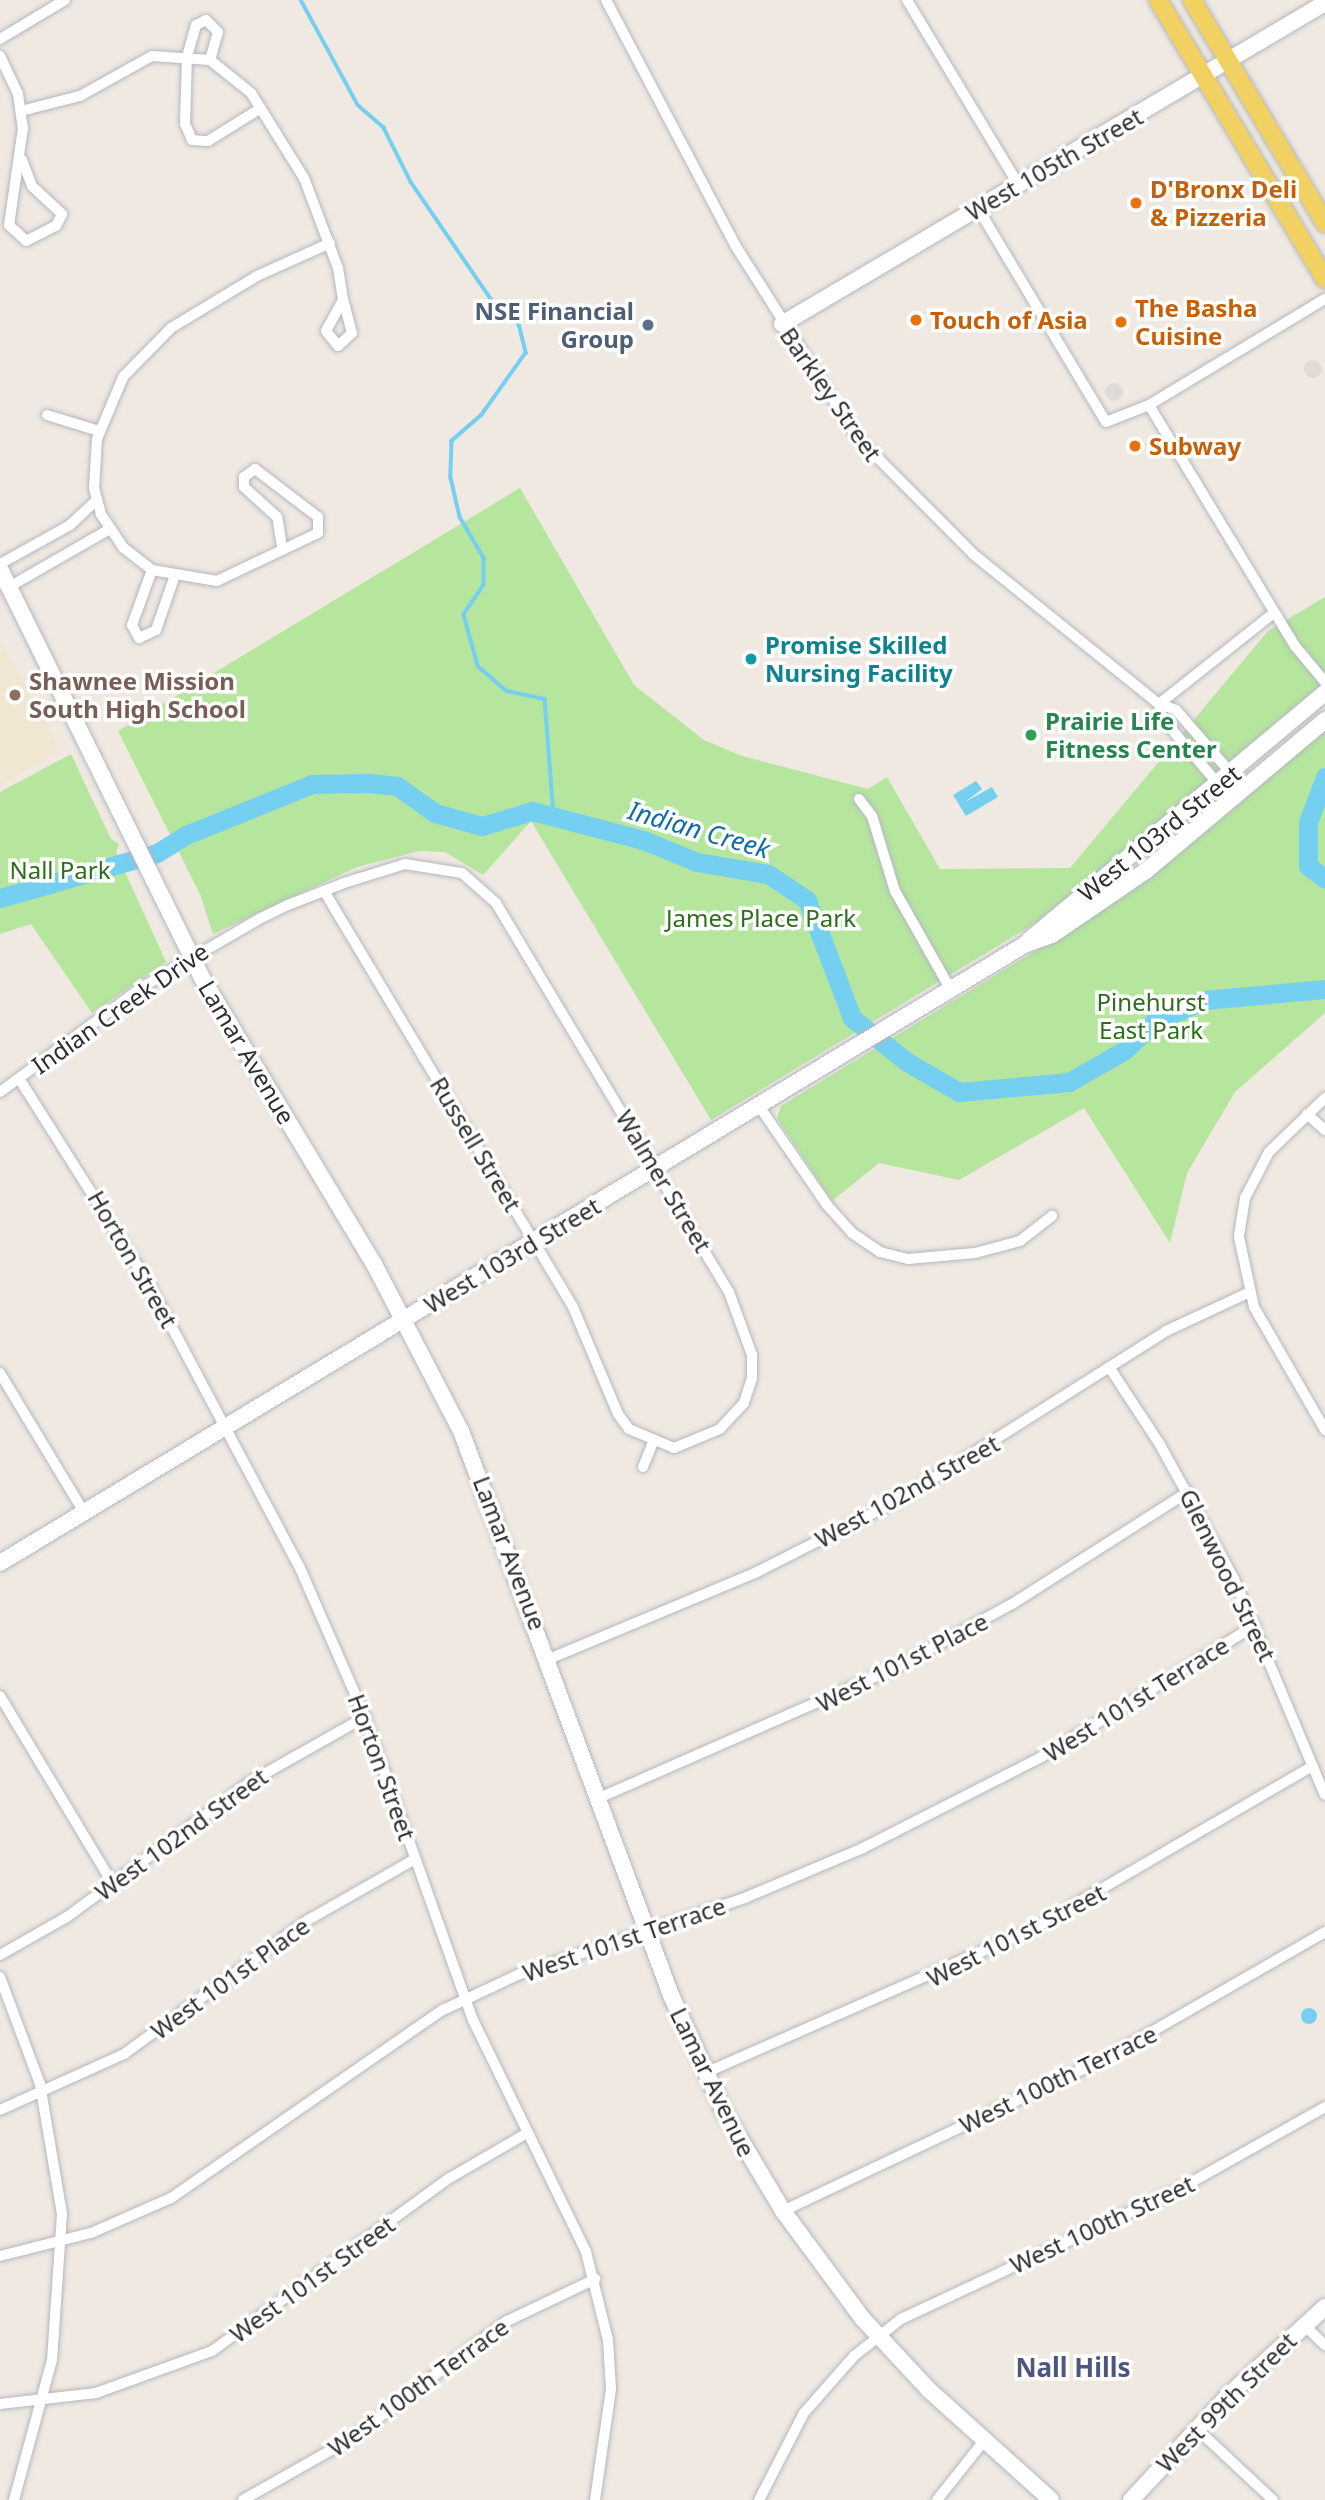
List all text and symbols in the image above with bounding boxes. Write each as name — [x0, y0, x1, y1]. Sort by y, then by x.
street label: West 105th Street — [960, 102, 1148, 226]
place label: D'Bronx Deli & Pizzeria — [1150, 175, 1297, 231]
marker: D'Bronx Deli & Pizzeria — [1128, 195, 1144, 211]
place label: The Basha Cuisine — [1135, 294, 1257, 350]
place label: NSE Financial Group — [475, 297, 634, 353]
place label: Touch of Asia — [930, 306, 1088, 334]
marker: Touch of Asia — [908, 312, 924, 328]
marker: The Basha Cuisine — [1113, 314, 1129, 330]
marker: NSE Financial Group — [640, 317, 656, 333]
street label: Barkley Street — [774, 322, 888, 466]
place label: Subway — [1149, 432, 1241, 460]
marker: Subway — [1127, 438, 1143, 454]
place label: Promise Skilled Nursing Facility — [765, 631, 953, 687]
marker: Promise Skilled Nursing Facility — [743, 651, 759, 667]
place label: Shawnee Mission South High School — [29, 667, 246, 723]
marker: Shawnee Mission South High School — [7, 687, 23, 703]
place label: Prairie Life Fitness Center — [1045, 707, 1217, 763]
marker: Prairie Life Fitness Center — [1023, 727, 1039, 743]
street label: West 103rd Street — [1072, 759, 1246, 907]
water label: Indian Creek — [625, 795, 773, 865]
park label: Nall Park — [9, 856, 111, 884]
park label: James Place Park — [666, 904, 856, 932]
street label: Indian Creek Drive — [26, 936, 214, 1080]
street label: Lamar Avenue — [193, 975, 301, 1129]
park label: Pinehurst East Park — [1097, 988, 1205, 1044]
street label: Russell Street — [425, 1071, 527, 1217]
street label: Walmer Street — [610, 1105, 718, 1257]
street label: Horton Street — [82, 1185, 184, 1333]
street label: West 103rd Street — [419, 1191, 605, 1319]
street label: West 102nd Street — [810, 1429, 1004, 1553]
street label: Lamar Avenue — [467, 1472, 553, 1634]
street label: Glenwood Street — [1174, 1484, 1282, 1666]
street label: West 101st Place — [811, 1606, 993, 1718]
street label: West 101st Terrace — [1038, 1631, 1234, 1767]
street label: Horton Street — [342, 1690, 422, 1844]
street label: West 102nd Street — [89, 1762, 273, 1906]
street label: West 101st Street — [922, 1878, 1110, 1992]
street label: West 101st Terrace — [519, 1891, 729, 1987]
street label: West 101st Place — [145, 1911, 315, 2045]
street label: Lamar Avenue — [664, 2003, 762, 2161]
street label: West 100th Terrace — [955, 2019, 1161, 2139]
street label: West 100th Street — [1005, 2169, 1199, 2279]
street label: West 101st Street — [224, 2210, 400, 2348]
street label: West 100th Terrace — [322, 2312, 514, 2462]
street label: West 99th Street — [1150, 2326, 1302, 2478]
district label: Nall Hills — [1015, 2352, 1131, 2384]

